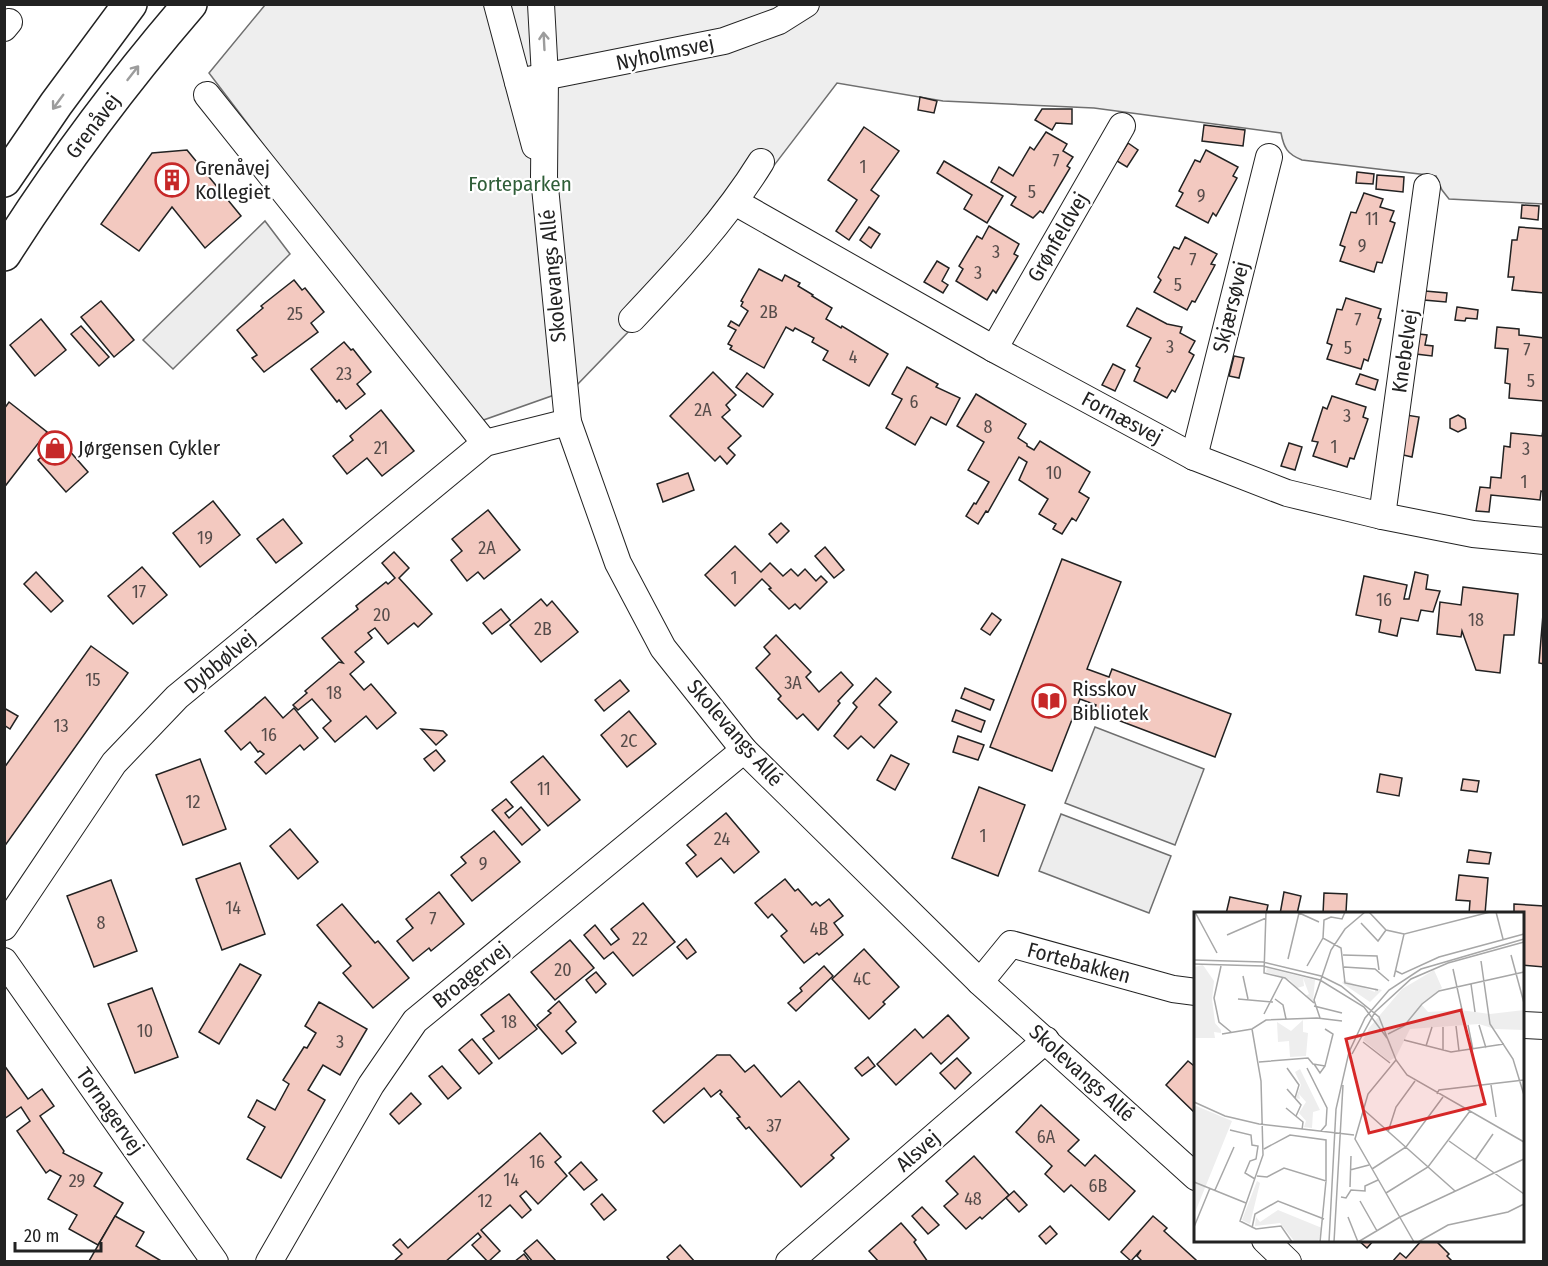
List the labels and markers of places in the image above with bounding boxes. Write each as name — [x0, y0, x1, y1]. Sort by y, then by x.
place label: Grenåvej Kollegiet — [195, 155, 271, 205]
building icon: Grenåvej Kollegiet — [154, 162, 190, 198]
shop icon: Jørgensen Cykler — [37, 430, 73, 466]
place label: Jørgensen Cykler — [78, 435, 221, 461]
place label: Risskov Bibliotek — [1072, 676, 1149, 726]
library icon: Risskov Bibliotek — [1031, 683, 1067, 719]

